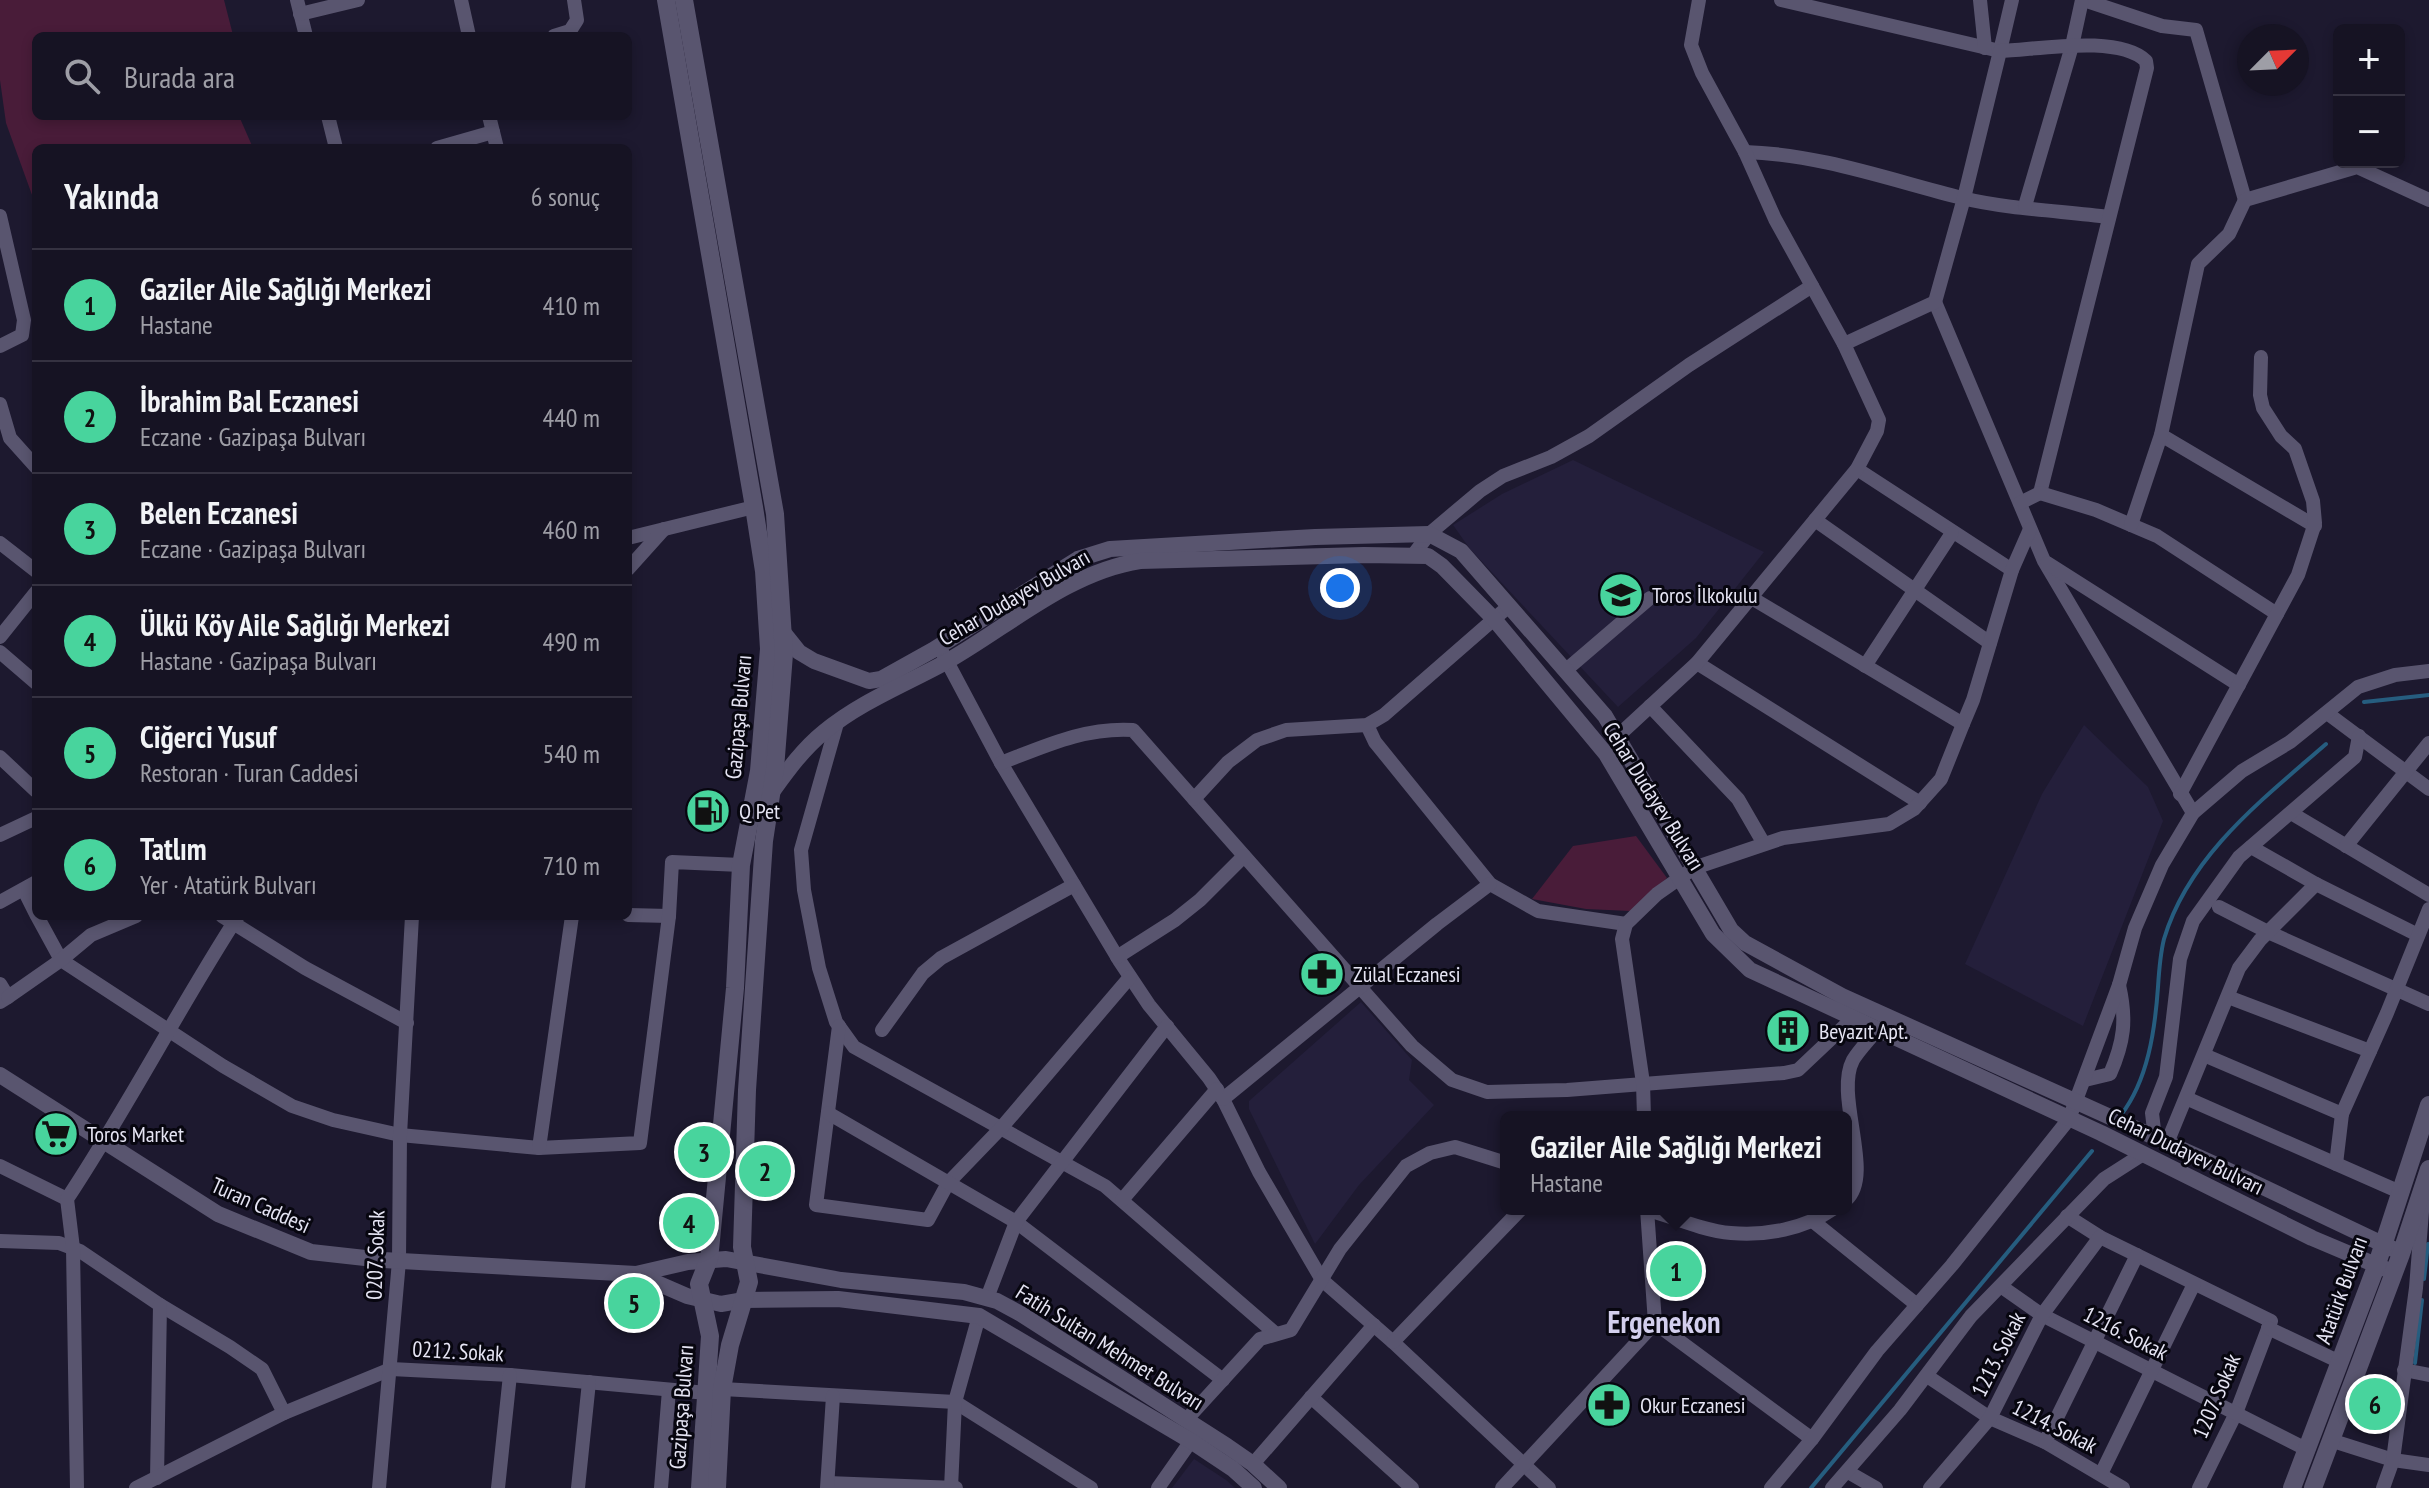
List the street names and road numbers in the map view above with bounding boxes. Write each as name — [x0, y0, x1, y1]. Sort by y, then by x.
street label: Cehar Dudayev Bulvarı — [933, 542, 1095, 652]
street label: Gazipaşa Bulvarı — [719, 654, 757, 780]
street label: Cehar Dudayev Bulvarı — [1597, 717, 1711, 875]
street label: Cehar Dudayev Bulvarı — [2104, 1101, 2268, 1201]
street label: Turan Caddesi — [207, 1171, 315, 1239]
street label: 0207. Sokak — [359, 1209, 391, 1300]
street label: Atatürk Bulvarı — [2309, 1232, 2373, 1348]
street label: Fatih Sultan Mehmet Bulvarı — [1011, 1278, 1209, 1416]
street label: 1216. Sokak — [2079, 1300, 2174, 1366]
street label: 1213. Sokak — [1965, 1306, 2031, 1401]
street label: 0212. Sokak — [412, 1335, 505, 1367]
street label: Gazipaşa Bulvarı — [663, 1344, 699, 1470]
street label: 1207. Sokak — [2186, 1349, 2247, 1443]
street label: 1214. Sokak — [2008, 1393, 2103, 1459]

